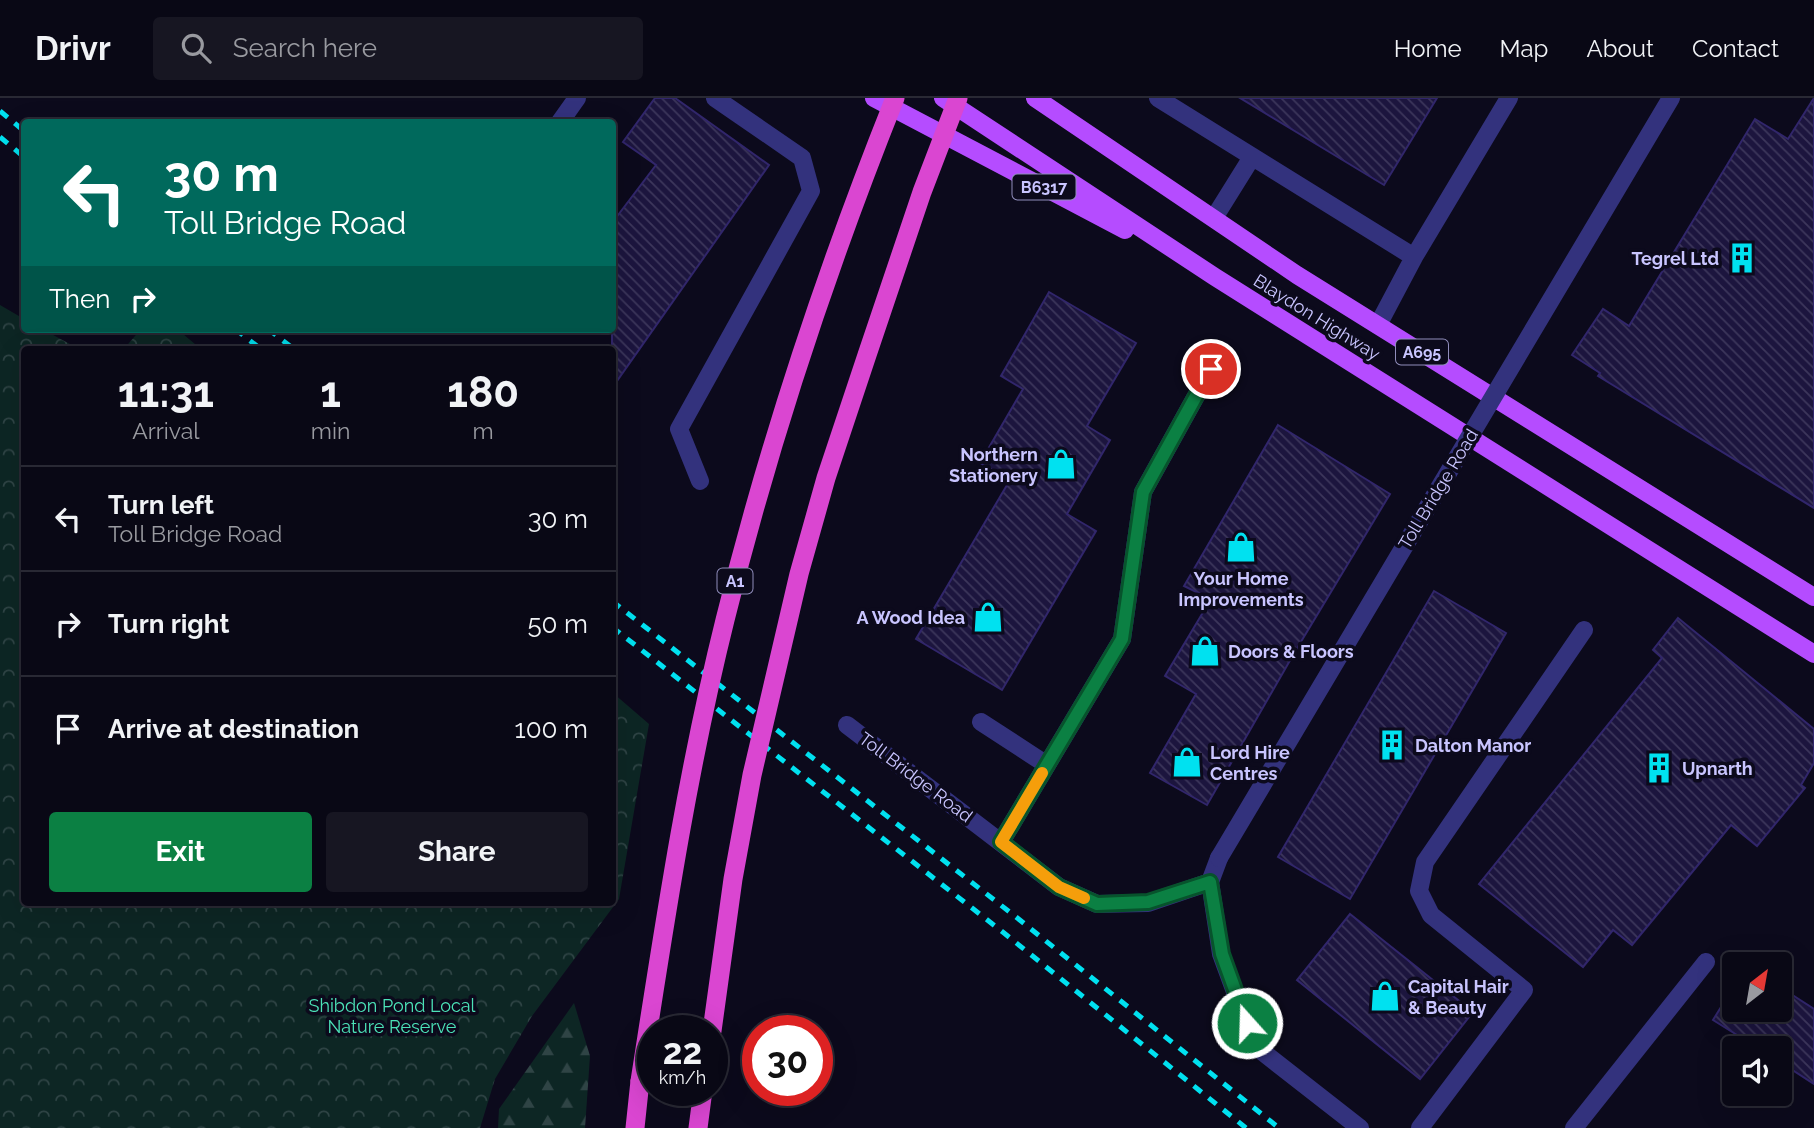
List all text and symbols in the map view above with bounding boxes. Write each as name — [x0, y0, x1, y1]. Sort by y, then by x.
search box — [153, 17, 643, 80]
text: Drivr — [35, 29, 111, 68]
icon: search — [177, 29, 215, 67]
text: Search here — [233, 33, 377, 63]
text: Home — [1394, 34, 1462, 63]
text: Map — [1500, 34, 1548, 63]
text: About — [1586, 34, 1654, 63]
text: Contact — [1692, 34, 1779, 63]
text: 30 m — [164, 145, 279, 202]
icon: left — [49, 147, 140, 238]
road number: B6317 — [1012, 174, 1076, 200]
text: Toll Bridge Road — [164, 204, 406, 241]
building icon: Tegrel Ltd — [1725, 241, 1759, 275]
place label: Tegrel Ltd — [1632, 248, 1719, 269]
street label: Blaydon Highway — [1250, 270, 1384, 364]
icon: right — [124, 280, 162, 318]
text: Then — [49, 284, 110, 314]
pin — [1181, 339, 1241, 399]
road number: A695 — [1396, 340, 1448, 364]
icon: arrive — [1192, 350, 1230, 388]
text: 11:31 — [118, 368, 214, 417]
text: 1 — [320, 368, 341, 417]
text: 180 — [447, 368, 519, 417]
text: Arrival — [132, 417, 200, 444]
text: min — [311, 417, 350, 444]
text: m — [473, 417, 494, 444]
street label: Toll Bridge Road — [1394, 425, 1482, 553]
place label: Northern Stationery — [949, 444, 1038, 486]
shop icon: Northern Stationery — [1044, 447, 1078, 481]
text: Turn left — [108, 490, 214, 520]
icon: left — [49, 500, 87, 538]
text: 30 m — [528, 504, 588, 534]
text: Toll Bridge Road — [108, 520, 282, 547]
shop icon: Your Home Improvements — [1224, 530, 1258, 564]
road number: A1 — [718, 568, 752, 594]
place label: Your Home Improvements — [1178, 568, 1304, 610]
shop icon: A Wood Idea — [971, 600, 1005, 634]
icon: right — [49, 605, 87, 643]
place label: A Wood Idea — [857, 607, 965, 628]
text: Turn right — [108, 609, 229, 639]
text: 50 m — [527, 609, 588, 639]
shop icon: Doors & Floors — [1188, 634, 1222, 668]
place label: Doors & Floors — [1228, 641, 1354, 662]
icon: arrive — [49, 710, 87, 748]
text: Arrive at destination — [108, 714, 359, 744]
text: 100 m — [515, 714, 588, 744]
street label: Toll Bridge Road — [855, 728, 977, 826]
building icon: Dalton Manor — [1375, 728, 1409, 762]
place label: Dalton Manor — [1415, 735, 1531, 756]
place label: Lord Hire Centres — [1210, 742, 1290, 784]
shop icon: Lord Hire Centres — [1170, 745, 1204, 779]
building icon: Upnarth — [1642, 751, 1676, 785]
place label: Upnarth — [1682, 758, 1753, 779]
button: Exit — [49, 812, 312, 892]
button: Share — [326, 812, 588, 892]
north arrow — [1722, 952, 1792, 1022]
map controls — [1722, 952, 1792, 1106]
place label: Capital Hair & Beauty — [1408, 976, 1509, 1018]
shop icon: Capital Hair & Beauty — [1368, 979, 1402, 1013]
position arrow — [1210, 986, 1284, 1060]
park label: Shibdon Pond Local Nature Reserve — [308, 995, 476, 1037]
speed limit sign: 30 — [742, 1015, 833, 1106]
text: 22 — [663, 1031, 702, 1072]
button: sound — [1722, 1036, 1792, 1106]
text: km/h — [659, 1067, 706, 1088]

